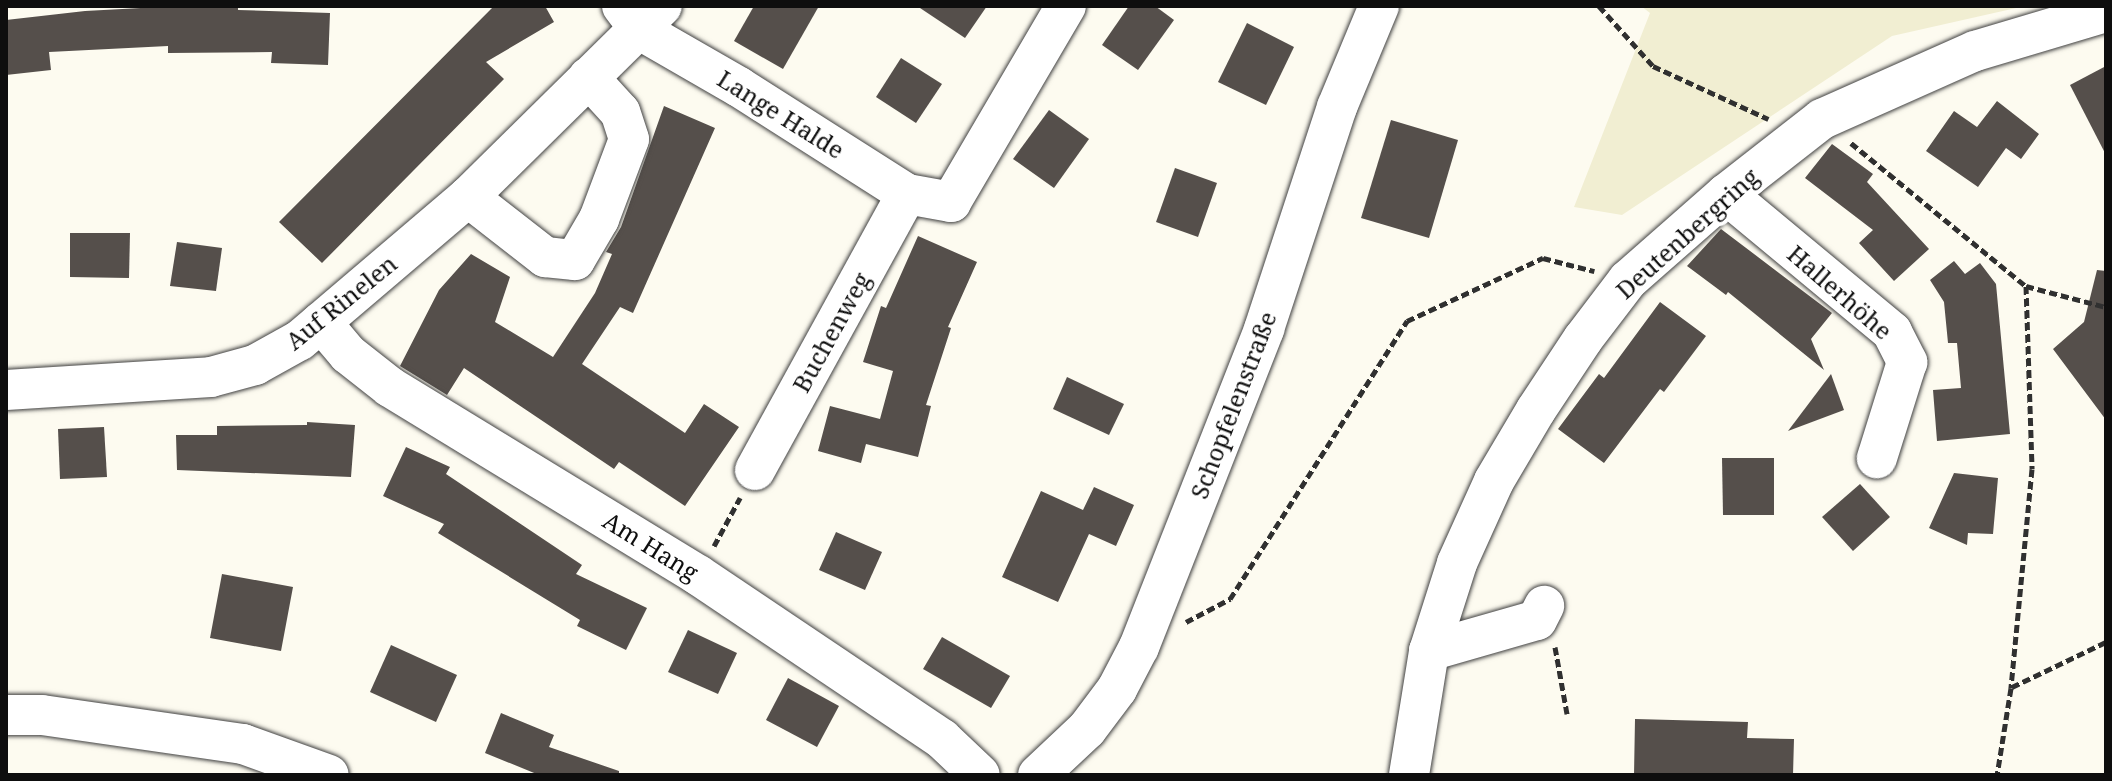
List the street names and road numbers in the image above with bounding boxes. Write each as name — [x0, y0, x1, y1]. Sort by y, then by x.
street label: Lange Halde — [713, 64, 849, 164]
street label: Deutenbergring — [1610, 162, 1764, 304]
street label: Hallerhöhe — [1782, 239, 1898, 345]
street label: Auf Rinelen — [280, 249, 402, 355]
street label: Buchenweg — [786, 267, 876, 397]
street label: Schopfelenstraße — [1184, 307, 1282, 503]
street label: Am Hang — [598, 505, 704, 587]

